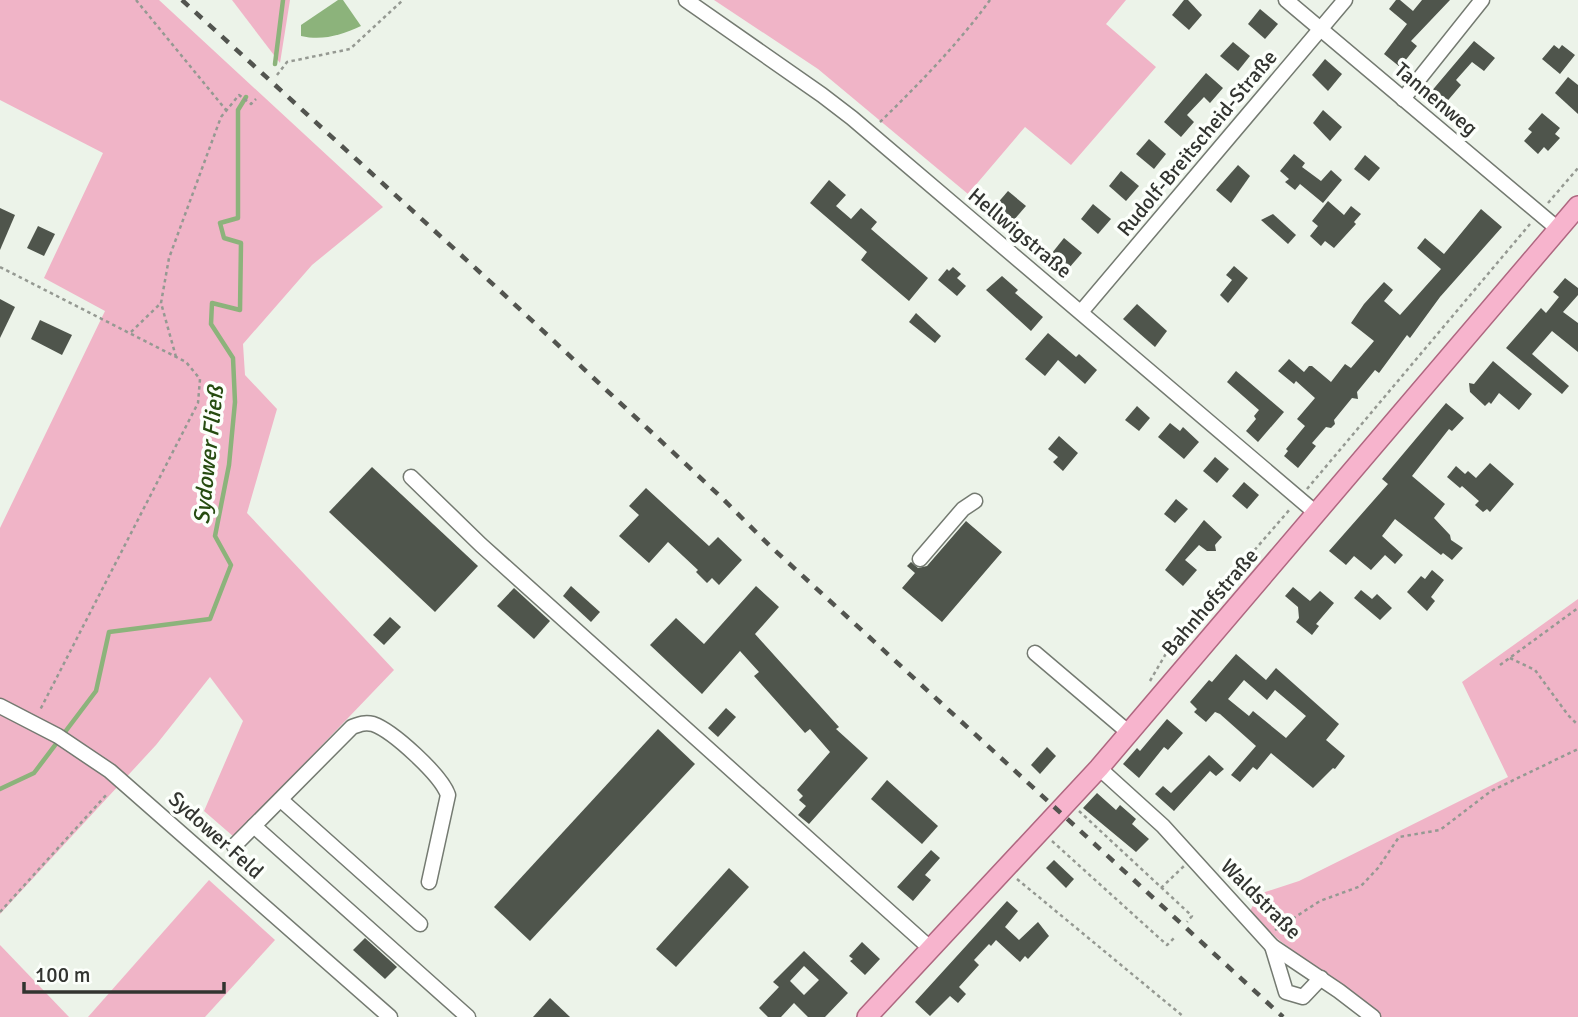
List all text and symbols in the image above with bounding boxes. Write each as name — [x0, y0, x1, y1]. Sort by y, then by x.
street label: Rudolf-Breitscheid-Straße — [1111, 44, 1283, 242]
street label: Tannenweg — [1389, 57, 1483, 141]
street label: Hellwigstraße — [963, 182, 1077, 284]
water label: Sydower Fließ — [187, 383, 230, 526]
street label: Bahnhofstraße — [1156, 543, 1264, 661]
street label: Sydower Feld — [163, 786, 269, 884]
street label: Waldstraße — [1215, 853, 1307, 945]
scale bar — [24, 950, 224, 994]
text: 100 m — [35, 962, 90, 988]

